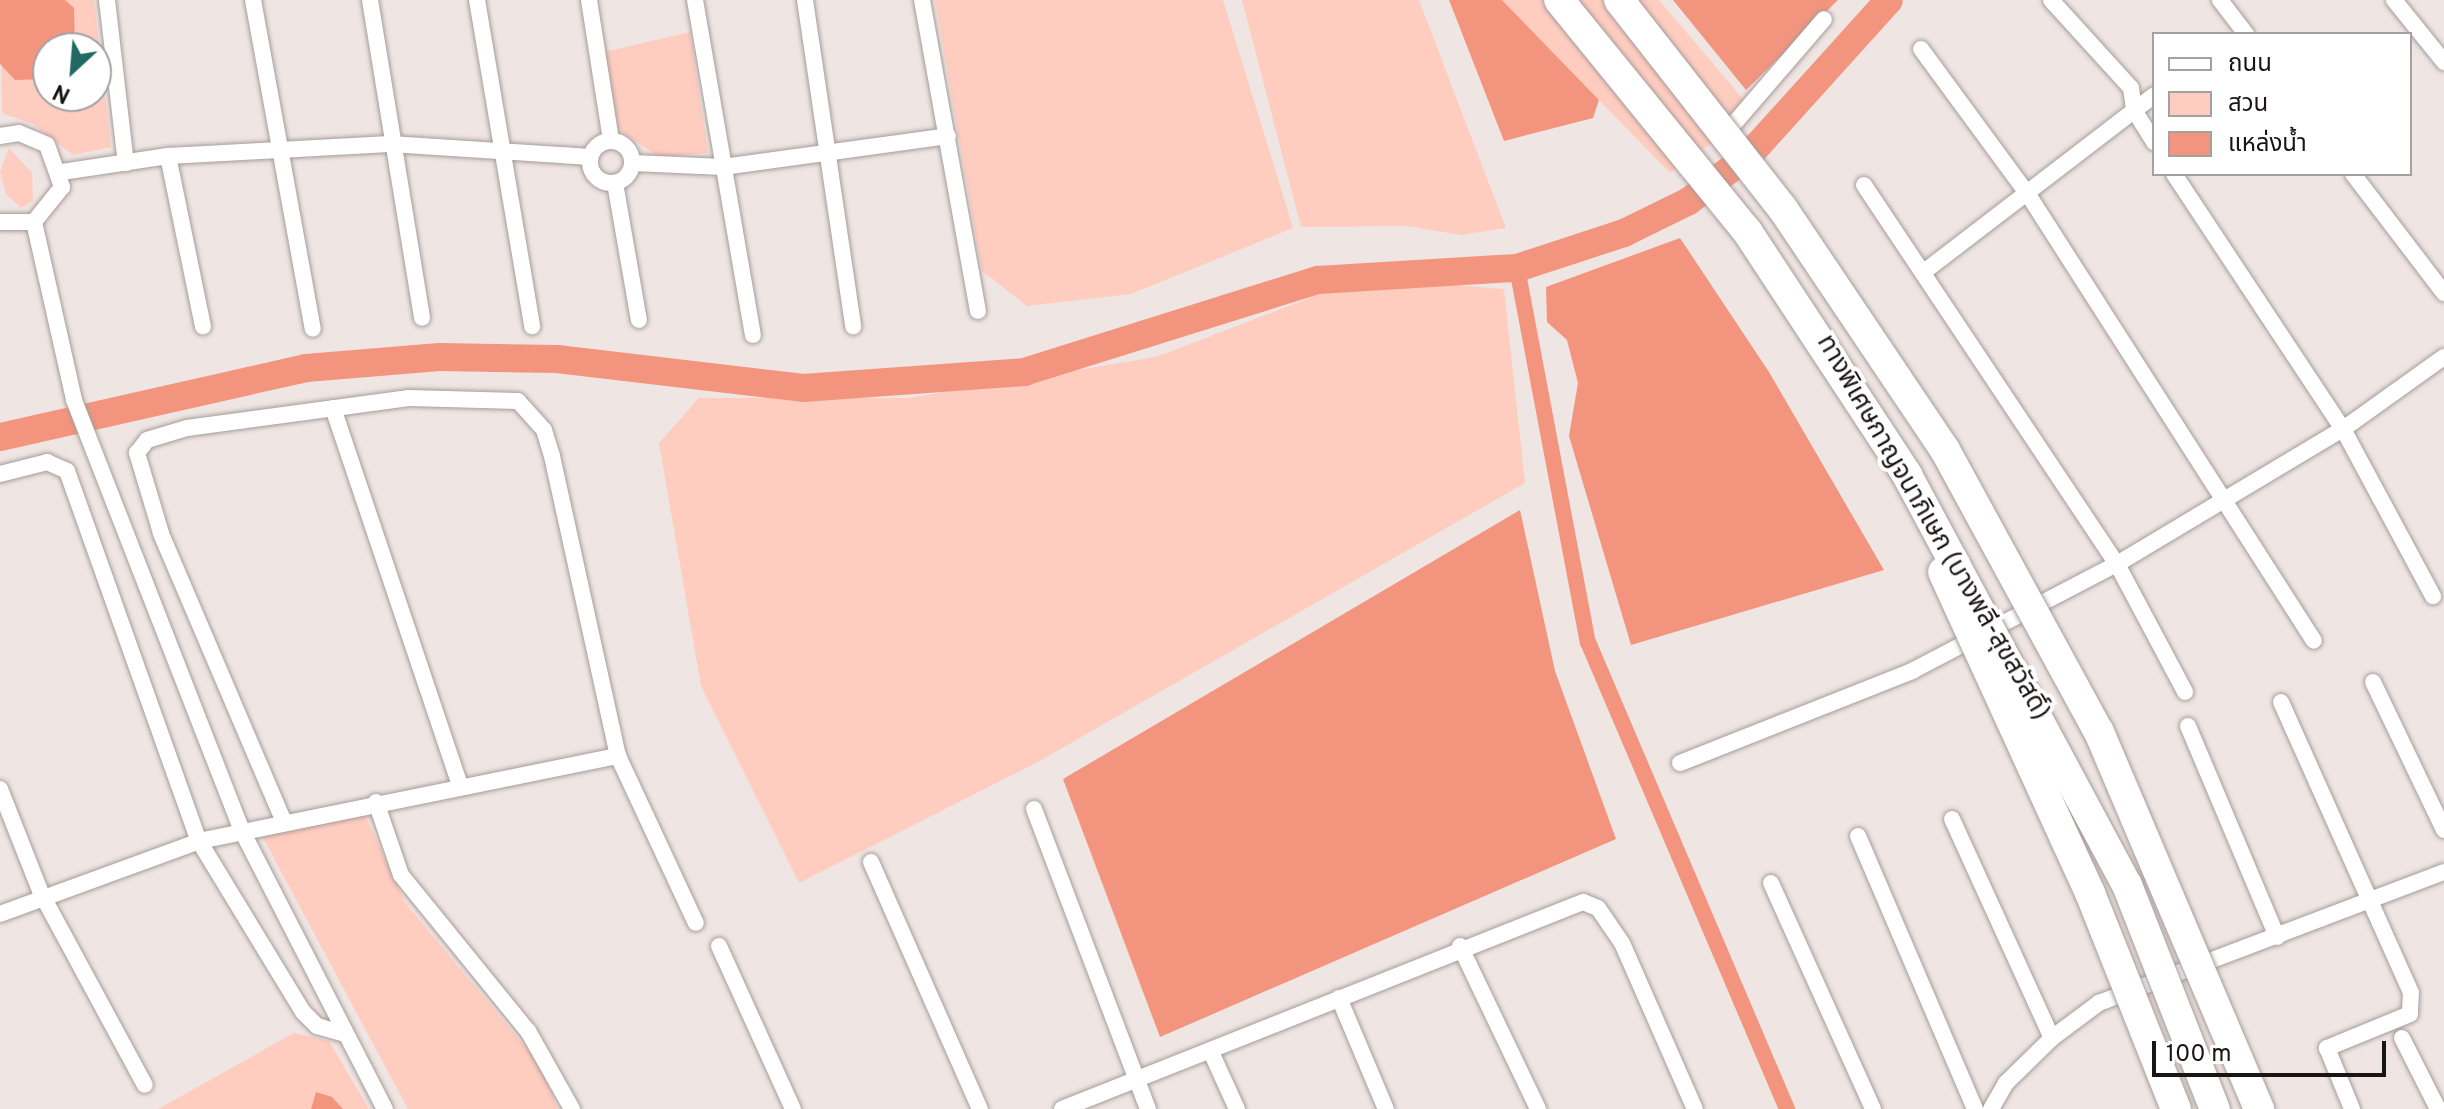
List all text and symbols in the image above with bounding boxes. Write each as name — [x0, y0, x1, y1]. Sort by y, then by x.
north arrow — [32, 32, 112, 112]
legend — [2152, 32, 2412, 176]
text: ถนน — [2228, 50, 2272, 80]
text: N — [49, 77, 75, 108]
text: สวน — [2228, 90, 2268, 120]
text: แหล่งน้ำ — [2228, 130, 2307, 160]
street label: ทางพิเศษกาญจนาภิเษก (บางพลี-สุขสวัสดิ์) — [1809, 330, 2055, 726]
scale bar — [2156, 1025, 2390, 1075]
text: 100 m — [2166, 1040, 2232, 1070]

